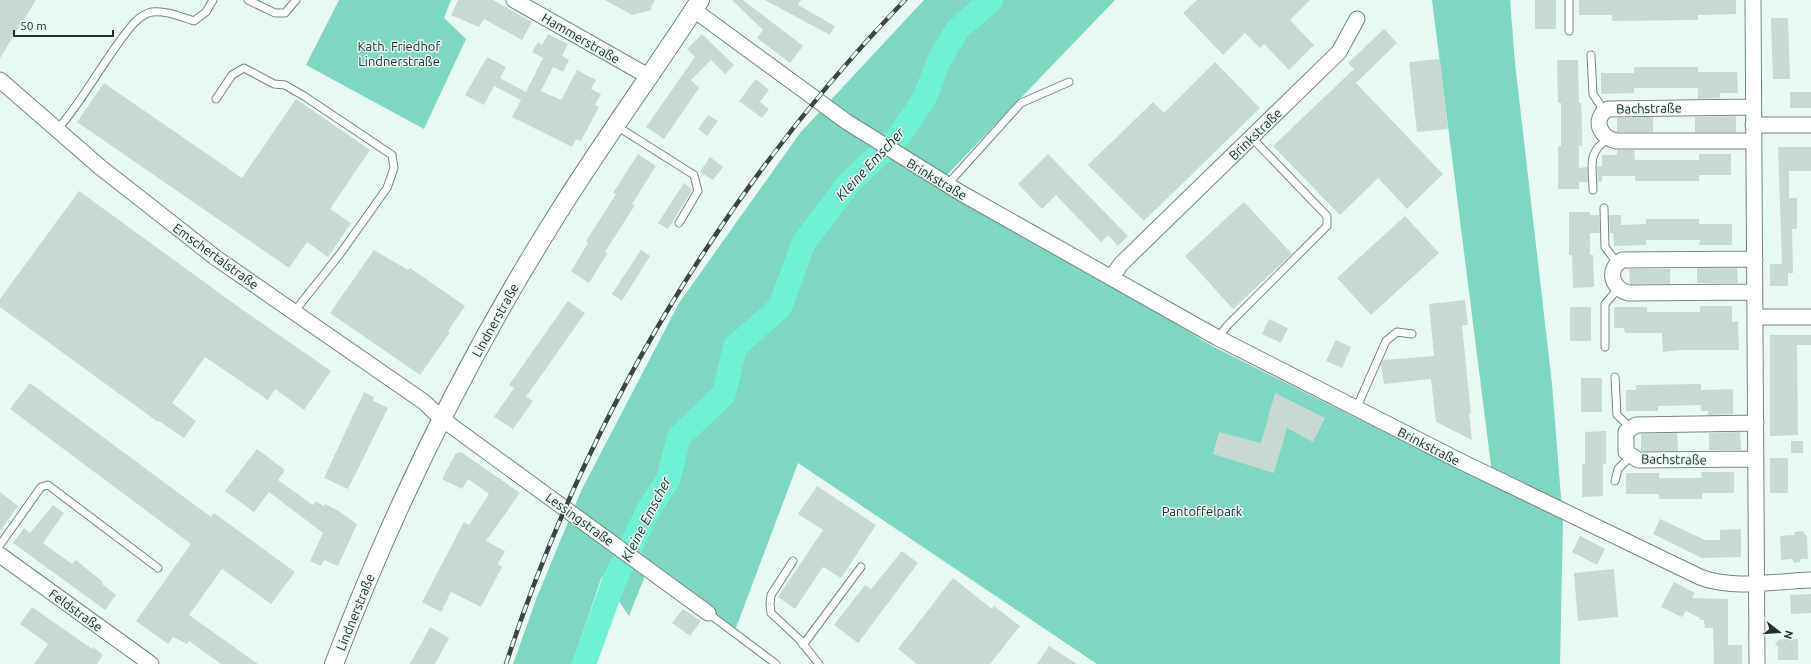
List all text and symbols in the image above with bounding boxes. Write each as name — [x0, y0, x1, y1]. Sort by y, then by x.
street label: Hammerstraße — [540, 10, 622, 66]
scale bar — [14, 12, 113, 38]
text: 50 m — [20, 19, 47, 32]
park label: Kath. Friedhof Lindnerstraße — [358, 39, 440, 68]
street label: Bachstraße — [1616, 100, 1682, 116]
street label: Brinkstraße — [1226, 105, 1284, 163]
water label: Kleine Emscher — [832, 124, 908, 203]
street label: Brinkstraße — [904, 156, 970, 202]
street label: Emschertalstraße — [171, 220, 261, 292]
street label: Lindnerstraße — [469, 281, 521, 359]
street label: Brinkstraße — [1396, 424, 1462, 468]
street label: Bachstraße — [1641, 451, 1707, 467]
water label: Kleine Emscher — [618, 473, 675, 564]
street label: Lessingstraße — [543, 490, 617, 548]
park label: Pantoffelpark — [1162, 504, 1243, 518]
street label: Lindnerstraße — [333, 572, 377, 652]
street label: Feldstraße — [47, 586, 105, 634]
north arrow — [1759, 612, 1799, 652]
text: N — [1782, 629, 1796, 641]

